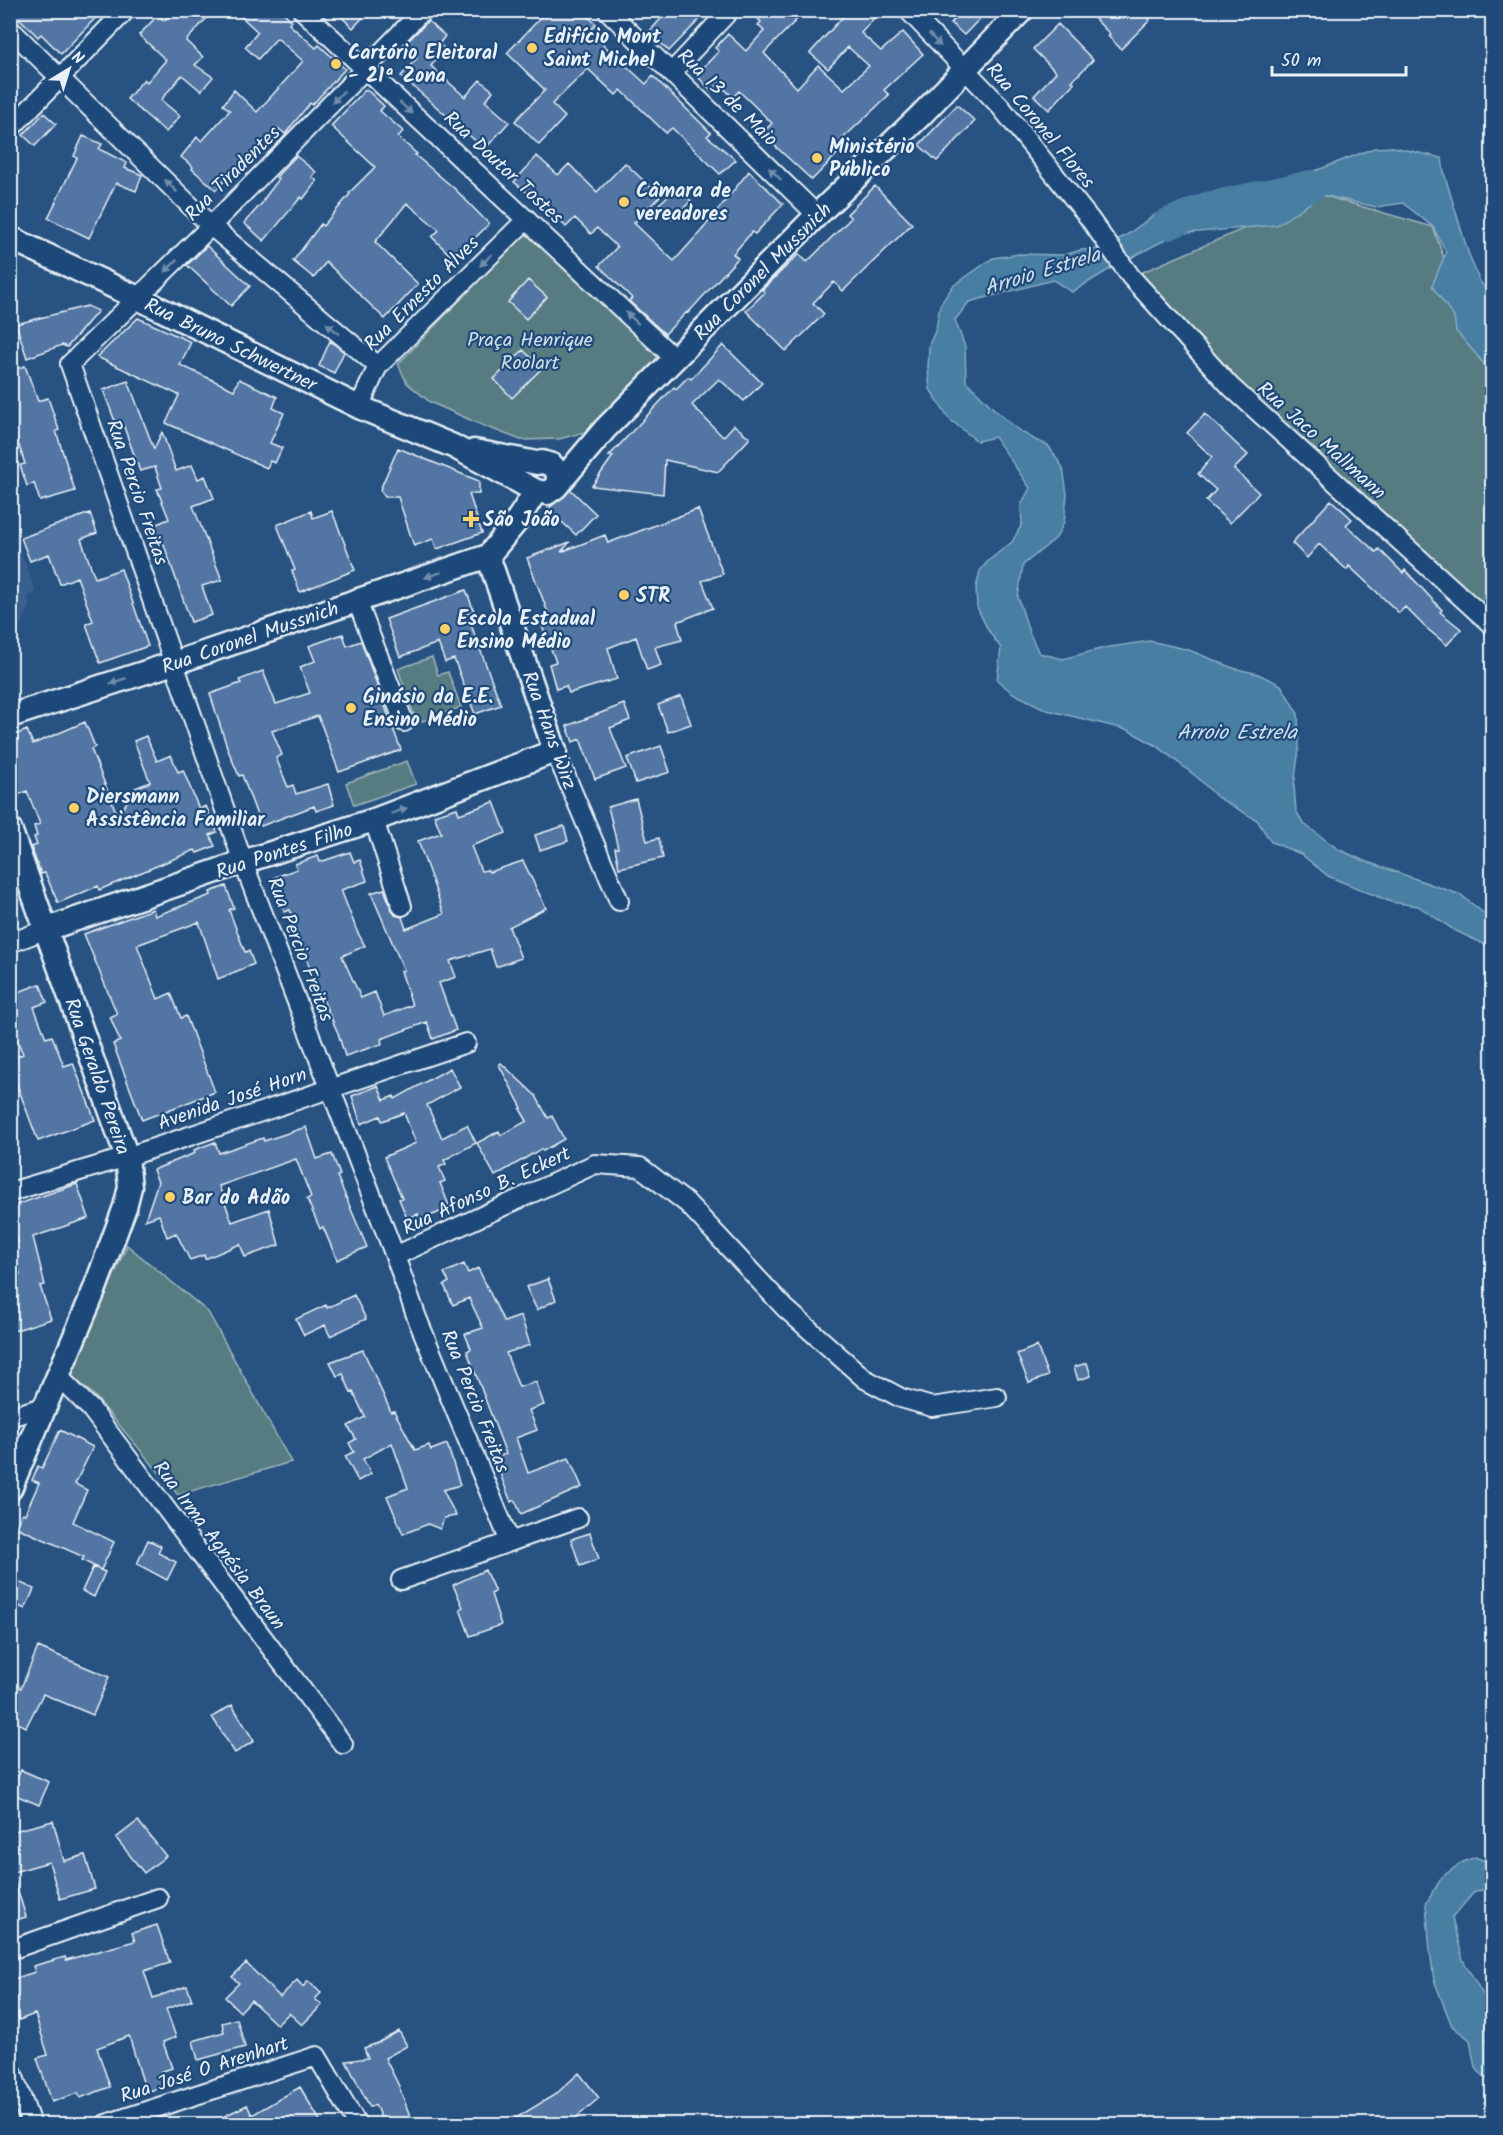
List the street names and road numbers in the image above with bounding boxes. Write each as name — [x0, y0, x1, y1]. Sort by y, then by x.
street label: Rua 13 de Maio — [669, 42, 785, 155]
street label: Rua Coronel Flores — [977, 56, 1102, 197]
street label: Rua Doutor Tostes — [435, 104, 571, 233]
street label: Rua Tiradentes — [178, 119, 289, 230]
street label: Rua Coronel Mussnich — [687, 196, 840, 349]
street label: Rua Ernesto Alves — [357, 229, 488, 360]
street label: Rua Bruno Schwertner — [138, 290, 323, 402]
street label: Rua Jaco Mallmann — [1249, 374, 1393, 509]
street label: Rua Percio Freitas — [96, 415, 176, 570]
street label: Rua Coronel Mussnich — [158, 594, 344, 684]
street label: Rua Hans Wirz — [512, 667, 585, 795]
street label: Rua Pontes Filho — [212, 815, 357, 889]
street label: Rua Percio Freitas — [257, 873, 342, 1027]
street label: Rua Geraldo Pereira — [54, 994, 138, 1159]
street label: Avenida José Horn — [154, 1059, 312, 1140]
street label: Rua Afonso B. Eckert — [397, 1139, 577, 1245]
street label: Rua Percio Freitas — [431, 1325, 518, 1479]
street label: Rua Irma Agnésia Braun — [144, 1454, 293, 1638]
street label: Rua José O Arenhart — [116, 2028, 293, 2113]

